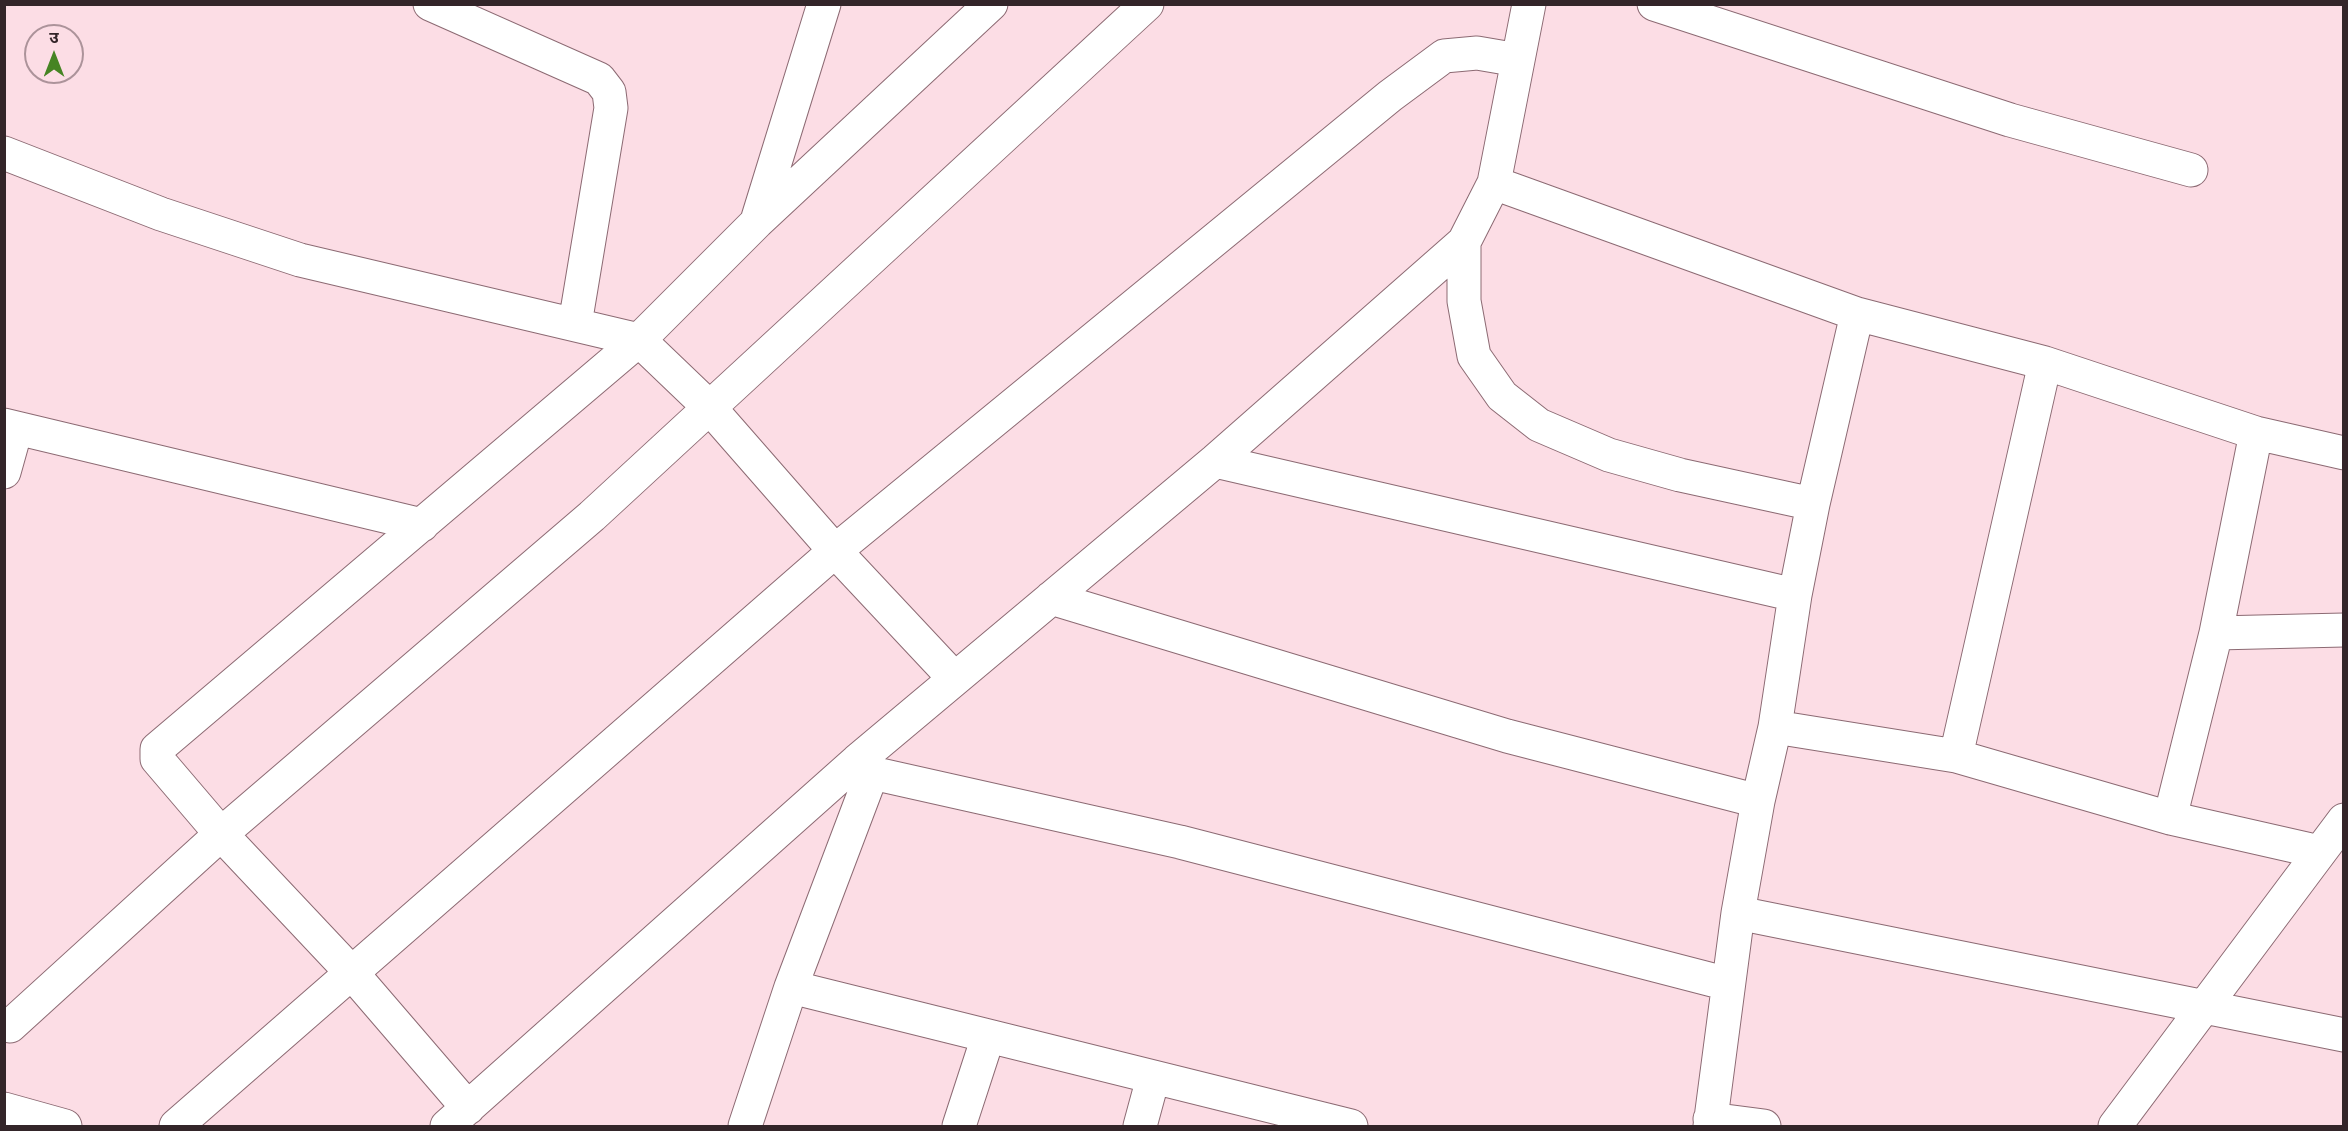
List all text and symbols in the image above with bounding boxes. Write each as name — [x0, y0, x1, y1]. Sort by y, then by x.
north arrow — [24, 24, 84, 84]
text: उ — [49, 27, 59, 49]

